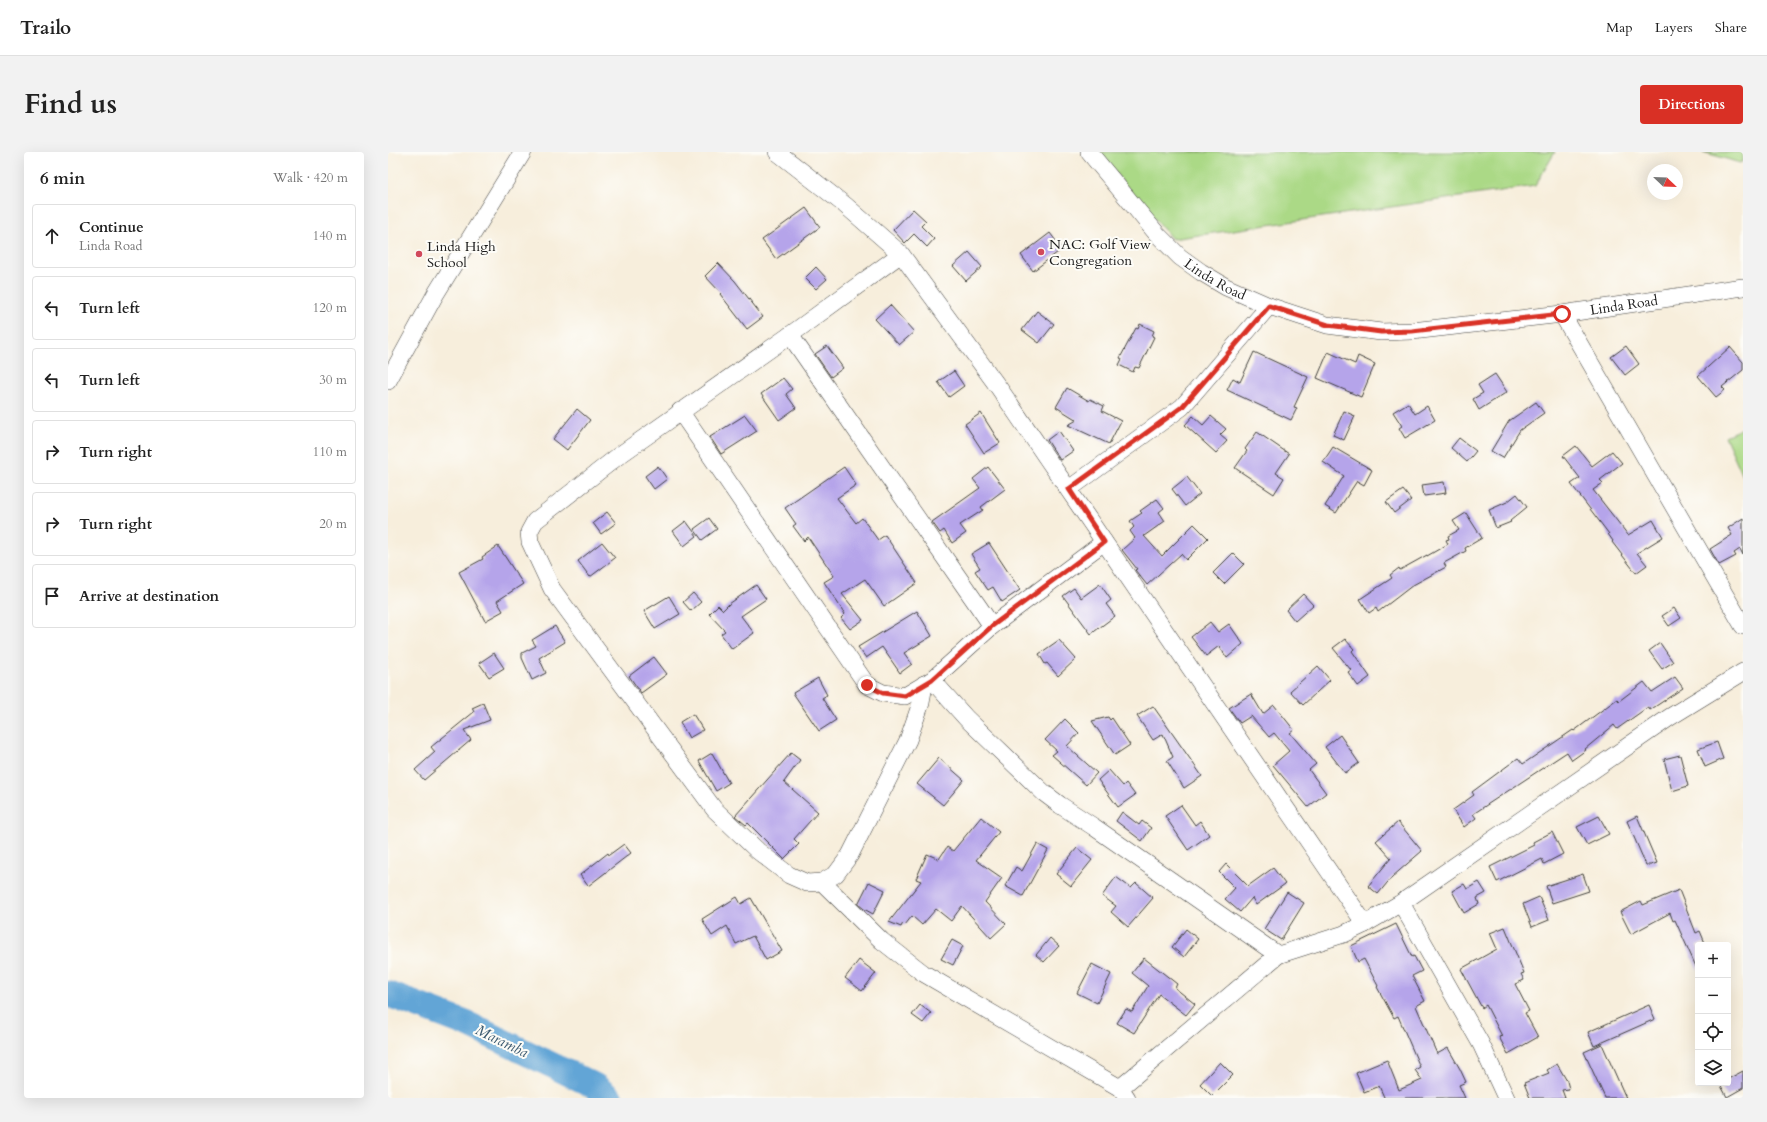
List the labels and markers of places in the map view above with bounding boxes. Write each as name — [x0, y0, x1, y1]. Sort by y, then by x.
place label: NAC: Golf View Congregation — [1049, 235, 1152, 270]
place label: Linda High School — [427, 237, 496, 272]
marker: NAC: Golf View Congregation — [1036, 247, 1046, 257]
marker: Linda High School — [414, 249, 424, 259]

